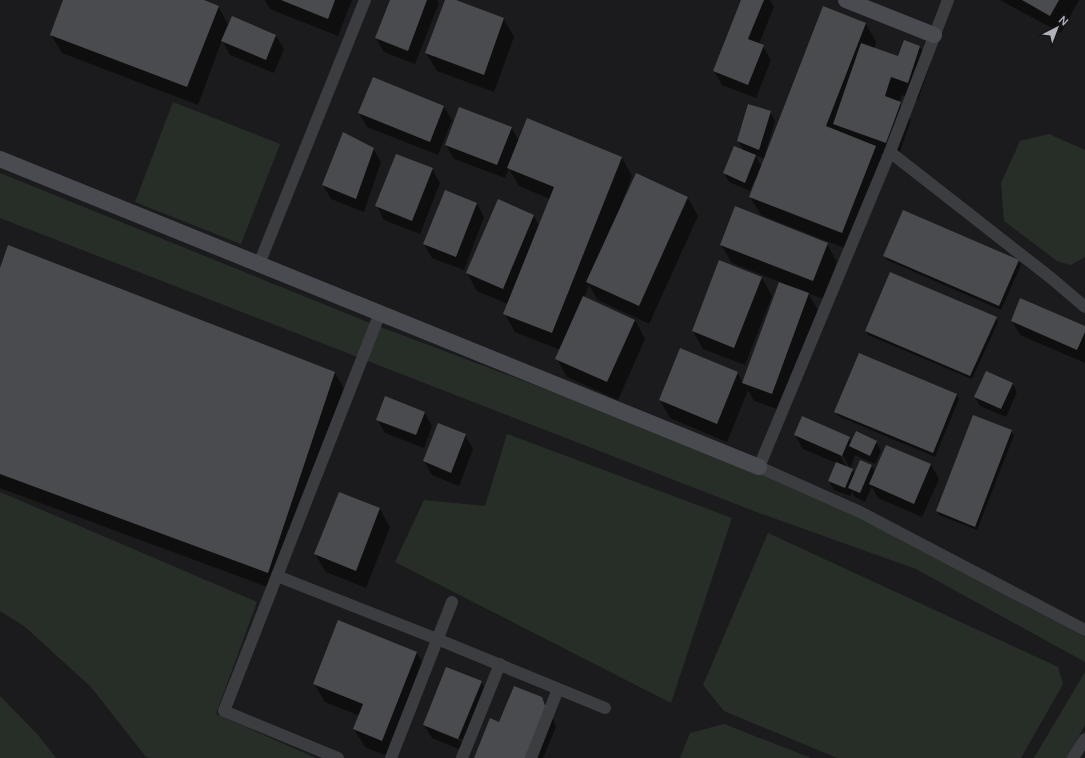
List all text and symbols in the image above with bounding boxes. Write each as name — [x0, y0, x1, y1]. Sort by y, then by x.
north arrow — [1037, 8, 1077, 48]
text: N — [1056, 12, 1072, 28]

